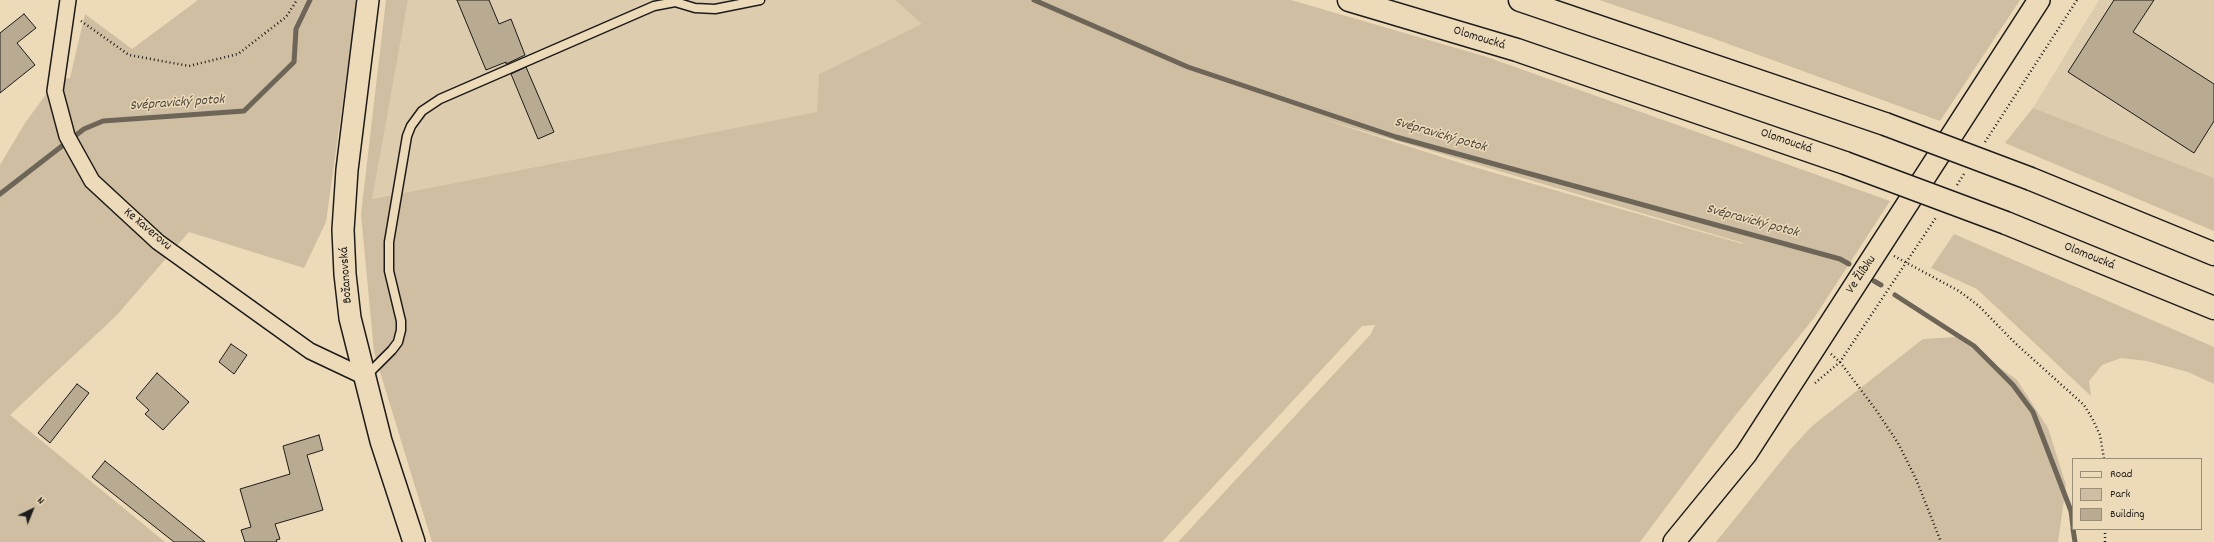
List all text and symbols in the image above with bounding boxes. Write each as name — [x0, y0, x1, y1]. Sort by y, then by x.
street label: Olomoucká — [1451, 24, 1507, 54]
water label: Svépravický potok — [129, 92, 225, 116]
water label: Svépravický potok — [1392, 115, 1488, 157]
street label: Olomoucká — [1758, 126, 1814, 158]
water label: Svépravický potok — [1704, 202, 1800, 242]
street label: Ke Xaverovu — [120, 205, 174, 255]
street label: Olomoucká — [2061, 240, 2117, 274]
street label: Božanovská — [337, 246, 357, 304]
street label: Ve Žlíbku — [1844, 253, 1880, 297]
legend — [2072, 458, 2202, 530]
text: Road — [2110, 466, 2132, 483]
text: Park — [2110, 486, 2130, 503]
north arrow — [12, 490, 52, 530]
text: N — [33, 494, 48, 509]
text: Building — [2110, 506, 2145, 523]

